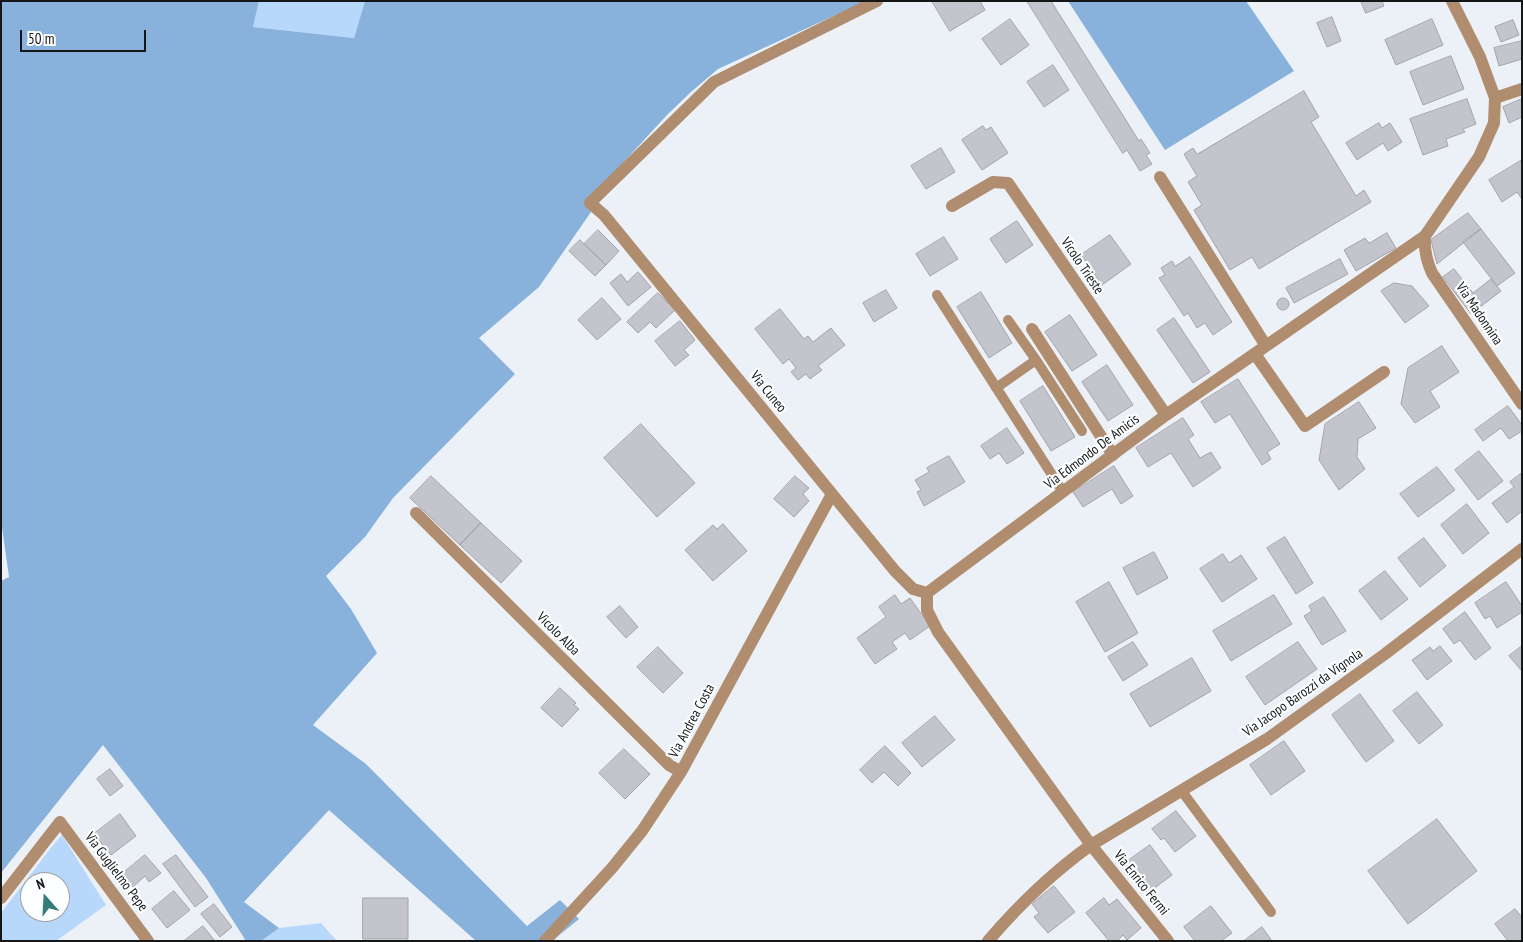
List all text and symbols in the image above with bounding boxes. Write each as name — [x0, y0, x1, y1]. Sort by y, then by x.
scale bar — [22, 20, 149, 52]
text: 50 m — [28, 29, 54, 48]
street label: Vicolo Trieste — [1057, 235, 1107, 297]
street label: Via Madonnina — [1452, 280, 1506, 348]
street label: Via Cuneo — [746, 368, 790, 416]
street label: Via Edmondo De Amicis — [1041, 411, 1143, 493]
street label: Vicolo Alba — [533, 609, 583, 659]
street label: Via Jacopo Barozzi da Vignola — [1240, 645, 1366, 741]
street label: Via Andrea Costa — [665, 681, 719, 761]
street label: Via Guglielmo Pepe — [81, 829, 151, 915]
street label: Via Enrico Fermi — [1110, 847, 1172, 919]
north arrow — [20, 872, 70, 922]
text: N — [34, 874, 47, 894]

